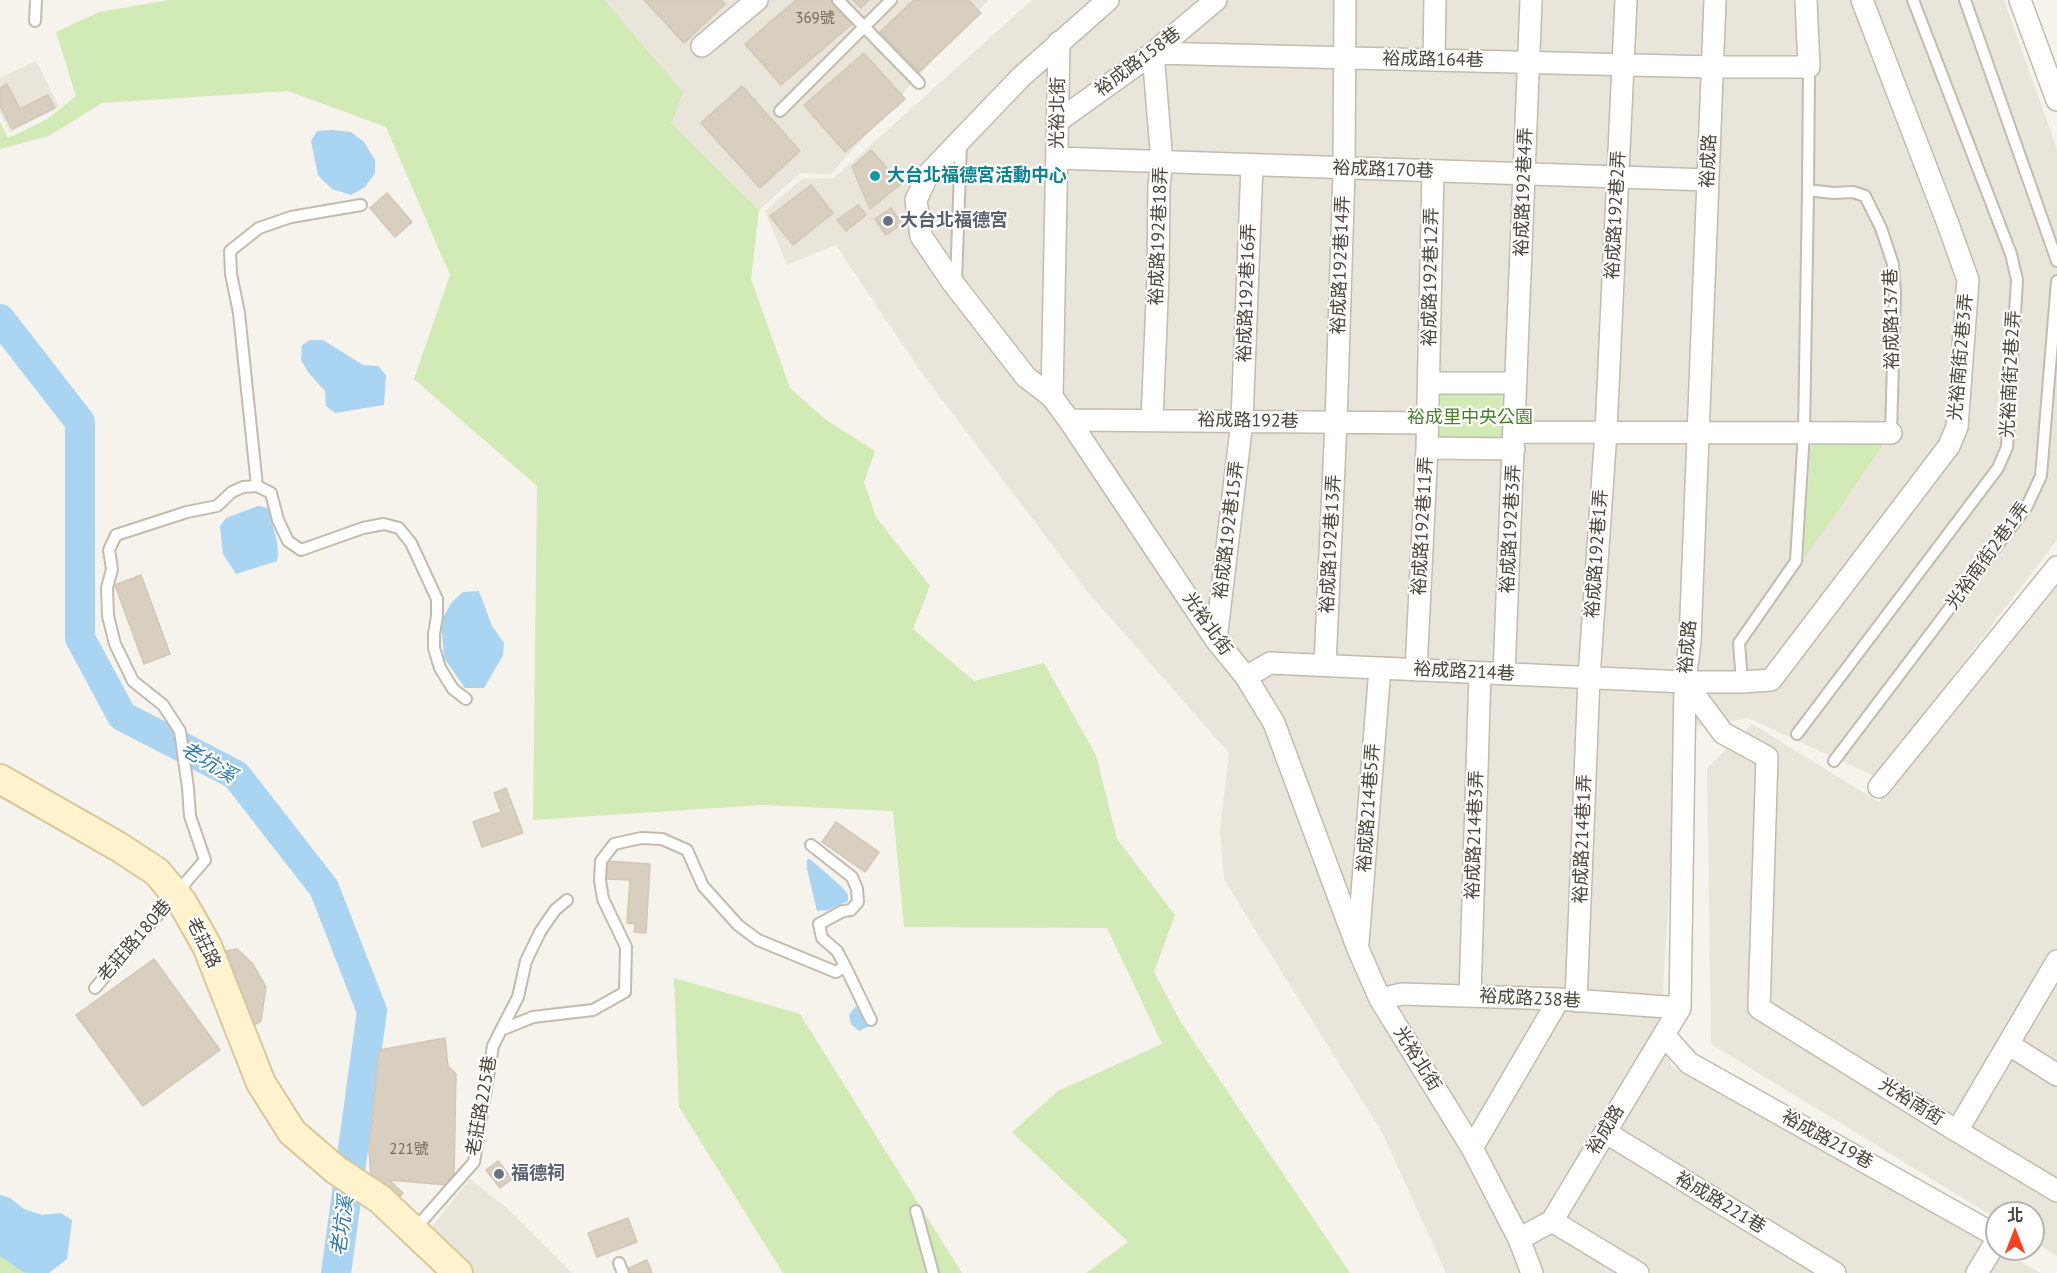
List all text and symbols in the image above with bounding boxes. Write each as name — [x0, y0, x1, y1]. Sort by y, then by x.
house number: 369號 — [795, 10, 835, 28]
street label: 裕成路158巷 — [1091, 23, 1185, 101]
street label: 裕成路164巷 — [1382, 48, 1484, 72]
street label: 光裕北街 — [1047, 77, 1069, 149]
street label: 裕成路192巷4弄 — [1511, 127, 1537, 257]
street label: 裕成路 — [1697, 133, 1721, 189]
street label: 裕成路192巷2弄 — [1602, 150, 1630, 280]
street label: 裕成路170巷 — [1332, 157, 1434, 183]
place label: 大台北福德宮活動中心 — [887, 165, 1067, 187]
street label: 裕成路192巷18弄 — [1146, 166, 1172, 306]
marker: 大台北福德宮活動中心 — [868, 169, 882, 183]
street label: 裕成路192巷14弄 — [1328, 195, 1354, 335]
street label: 裕成路192巷12弄 — [1419, 207, 1443, 347]
place label: 大台北福德宮 — [900, 210, 1008, 232]
marker: 大台北福德宮 — [881, 214, 895, 228]
street label: 裕成路192巷16弄 — [1234, 223, 1260, 363]
street label: 裕成路137巷 — [1880, 268, 1904, 370]
street label: 光裕南街2巷3弄 — [1945, 292, 1977, 422]
street label: 光裕南街2巷2弄 — [1997, 310, 2025, 438]
park label: 裕成里中央公園 — [1407, 407, 1533, 429]
street label: 裕成路192巷 — [1197, 409, 1299, 433]
street label: 裕成路192巷11弄 — [1409, 456, 1437, 596]
street label: 裕成路192巷15弄 — [1210, 460, 1248, 600]
street label: 裕成路192巷3弄 — [1497, 464, 1525, 594]
street label: 裕成路192巷13弄 — [1317, 474, 1345, 614]
street label: 裕成路192巷1弄 — [1582, 489, 1612, 619]
street label: 光裕南街2巷1弄 — [1942, 498, 2034, 614]
street label: 光裕北街 — [1178, 588, 1236, 660]
street label: 裕成路 — [1675, 619, 1701, 675]
street label: 裕成路214巷 — [1413, 659, 1515, 685]
water label: 老坑溪 — [176, 737, 240, 789]
street label: 裕成路214巷5弄 — [1354, 743, 1384, 873]
street label: 裕成路214巷3弄 — [1462, 770, 1488, 900]
street label: 裕成路214巷1弄 — [1570, 774, 1596, 904]
street label: 老莊路180巷 — [94, 896, 176, 986]
street label: 老莊路 — [181, 914, 225, 972]
street label: 裕成路238巷 — [1479, 986, 1581, 1012]
street label: 光裕北街 — [1389, 1023, 1445, 1095]
street label: 老莊路225巷 — [463, 1054, 501, 1158]
street label: 光裕南街 — [1875, 1074, 1947, 1130]
street label: 裕成路 — [1583, 1101, 1629, 1159]
street label: 裕成路219巷 — [1777, 1106, 1877, 1174]
house number: 221號 — [389, 1141, 429, 1159]
place label: 福德祠 — [511, 1163, 565, 1185]
marker: 福德祠 — [492, 1167, 506, 1181]
street label: 裕成路221巷 — [1671, 1168, 1769, 1238]
water label: 老坑溪 — [327, 1195, 359, 1257]
north arrow — [1985, 1201, 2045, 1261]
text: 北 — [2007, 1205, 2023, 1225]

